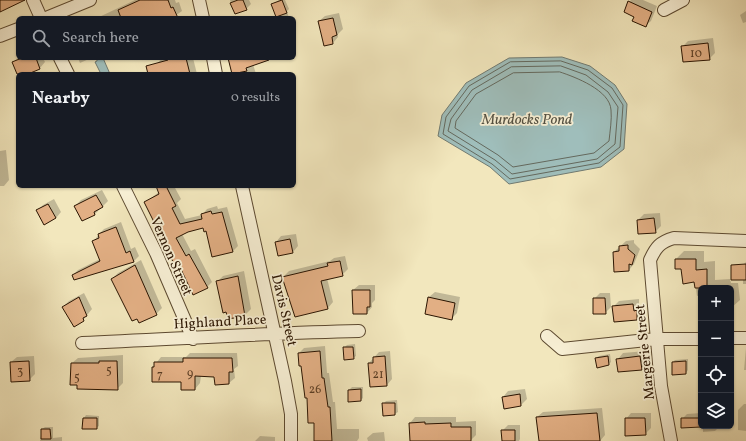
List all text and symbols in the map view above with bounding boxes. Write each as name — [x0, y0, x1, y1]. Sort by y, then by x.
search box — [16, 16, 296, 60]
icon: search — [30, 27, 52, 49]
text: Search here — [62, 28, 139, 49]
house number: 10 — [690, 46, 702, 62]
text: Nearby — [32, 87, 90, 110]
text: 0 results — [231, 89, 280, 107]
water label: Murdocks Pond — [481, 110, 572, 131]
street label: Vernon Street — [145, 214, 197, 299]
street label: Davis Street — [266, 272, 301, 349]
map controls — [698, 285, 734, 429]
button: + — [698, 285, 734, 321]
street label: Margerie Street — [631, 303, 660, 401]
street label: Highland Place — [173, 311, 267, 334]
button: − — [698, 321, 734, 357]
button: locate — [698, 357, 734, 393]
house number: 5 — [106, 363, 112, 379]
house number: 3 — [17, 364, 23, 380]
house number: 9 — [187, 366, 193, 382]
house number: 7 — [157, 367, 163, 383]
house number: 21 — [372, 367, 384, 383]
house number: 5 — [74, 370, 80, 386]
house number: 26 — [309, 382, 321, 398]
button: layers — [698, 393, 734, 429]

